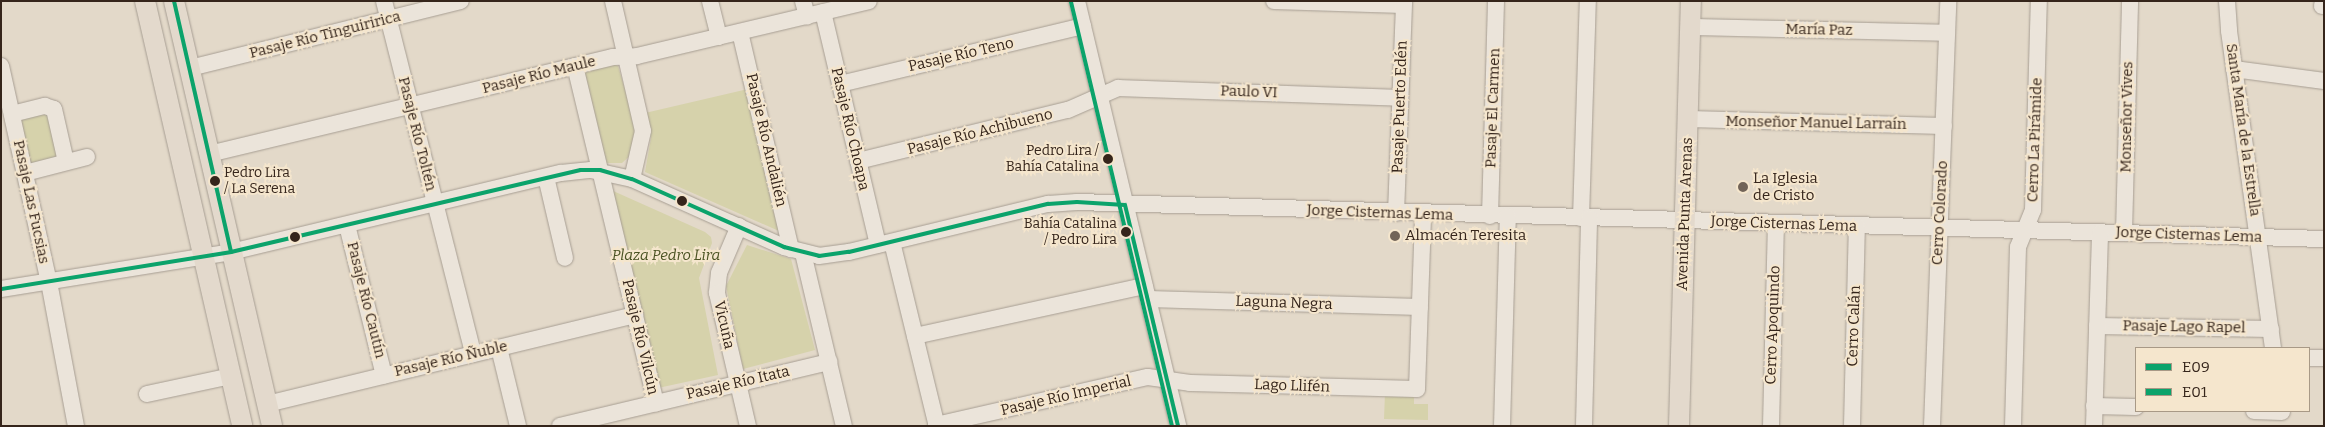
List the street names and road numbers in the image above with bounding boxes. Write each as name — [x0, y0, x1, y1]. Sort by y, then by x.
street label: Pasaje Río Tinguiririca — [248, 8, 402, 62]
street label: María Paz — [1785, 20, 1853, 40]
street label: Pasaje Río Teno — [907, 34, 1015, 76]
street label: Pasaje Puerto Edén — [1389, 40, 1411, 174]
street label: Santa María de la Estrella — [2222, 42, 2264, 218]
street label: Pasaje El Carmen — [1482, 48, 1504, 168]
street label: Pasaje Río Maule — [480, 52, 598, 98]
street label: Monseñor Vives — [2117, 61, 2137, 173]
street label: Pasaje Río Choapa — [827, 66, 873, 192]
street label: Pasaje Río Andalién — [742, 72, 790, 208]
street label: Pasaje Río Toltén — [394, 75, 440, 193]
street label: Cerro La Pirámide — [2024, 77, 2046, 203]
street label: Paulo VI — [1220, 82, 1278, 102]
street label: Pasaje Río Achibueno — [906, 105, 1054, 159]
street label: Monseñor Manuel Larraín — [1725, 112, 1907, 134]
street label: Avenida Punta Arenas — [1673, 137, 1697, 291]
street label: Pasaje Las Fucsias — [9, 139, 53, 265]
street label: Cerro Colorado — [1928, 160, 1952, 266]
street label: Jorge Cisternas Lema — [1306, 201, 1454, 225]
street label: Jorge Cisternas Lema — [1710, 212, 1858, 236]
street label: Jorge Cisternas Lema — [2115, 223, 2263, 247]
street label: Pasaje Río Cautín — [343, 240, 389, 360]
street label: Cerro Apoquindo — [1762, 265, 1784, 385]
street label: Pasaje Río Vilcún — [618, 278, 662, 396]
street label: Cerro Calán — [1844, 285, 1864, 367]
street label: Laguna Negra — [1235, 292, 1333, 314]
street label: Vicuña — [710, 299, 738, 351]
street label: Pasaje Lago Rapel — [2122, 317, 2246, 337]
street label: Pasaje Río Ñuble — [393, 337, 509, 381]
street label: Pasaje Río Itata — [685, 362, 791, 404]
street label: Pasaje Río Imperial — [999, 372, 1133, 420]
street label: Lago Llifén — [1254, 376, 1330, 396]

